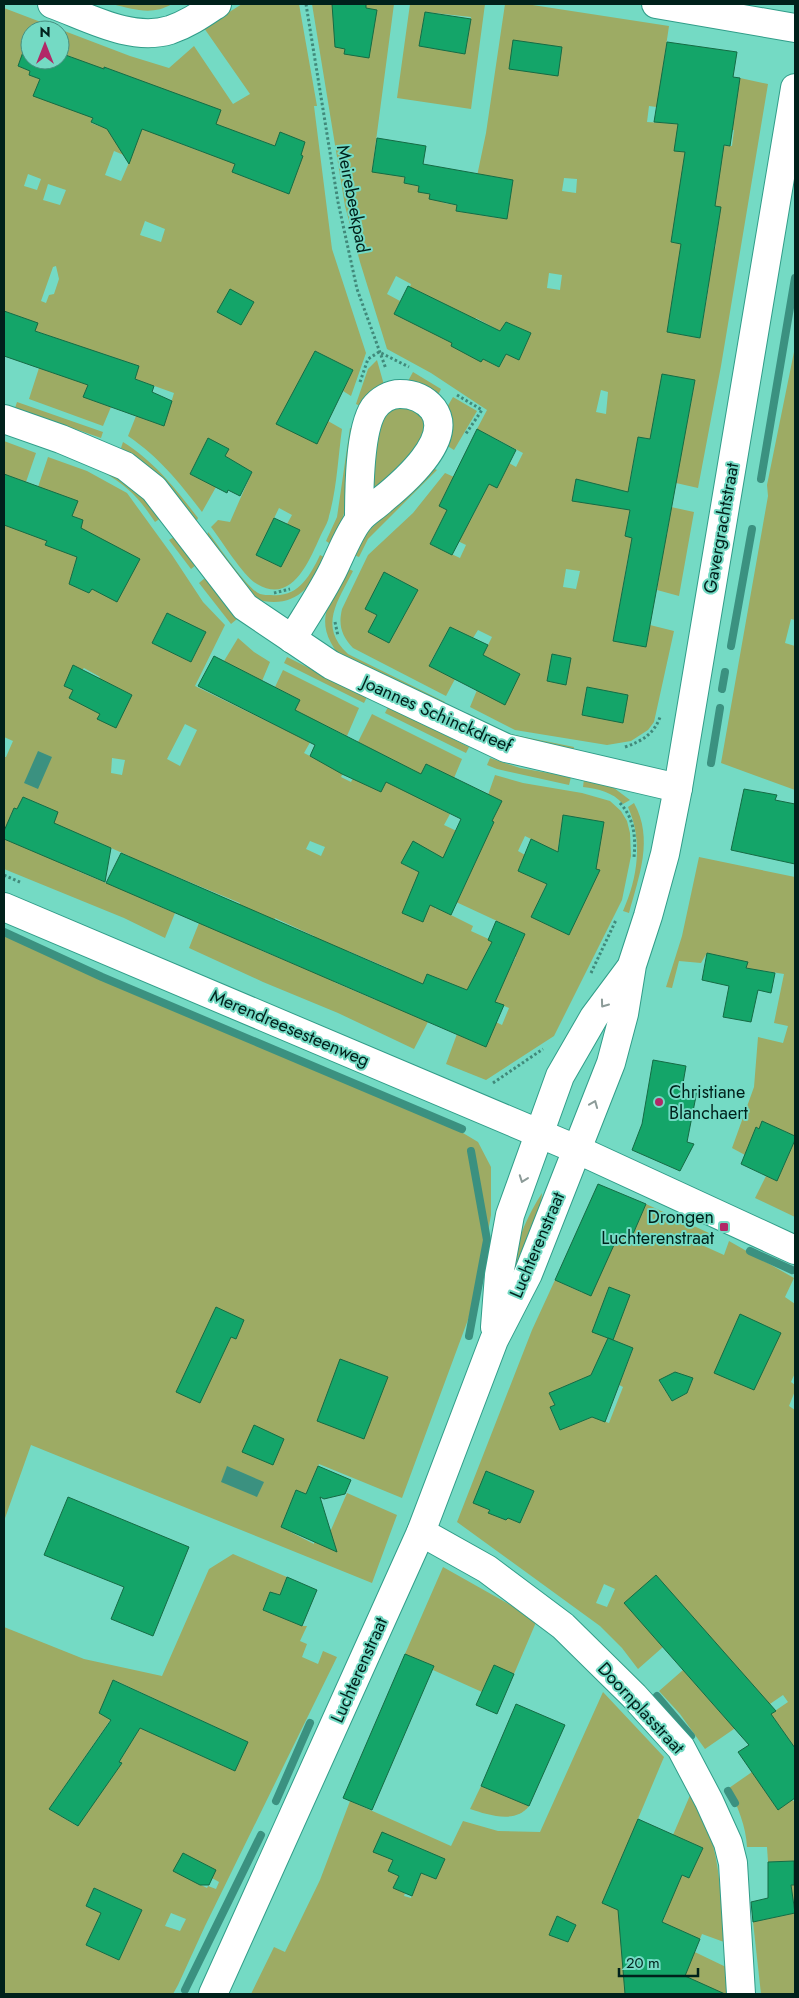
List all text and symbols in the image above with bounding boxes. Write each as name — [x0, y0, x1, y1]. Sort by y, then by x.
north arrow — [20, 20, 70, 70]
text: N — [39, 22, 51, 42]
street label: Meirebeekpad — [330, 143, 376, 255]
street label: Gavergrachtstraat — [697, 460, 745, 595]
street label: Joannes Schinckdreef — [356, 668, 517, 759]
street label: Merendreesesteenweg — [206, 983, 374, 1073]
one-way arrow — [601, 998, 610, 1008]
place label: Christiane Blanchaert — [669, 1079, 748, 1126]
marker: Christiane Blanchaert — [653, 1096, 665, 1108]
one-way arrow — [589, 1100, 599, 1108]
one-way arrow — [519, 1174, 529, 1183]
street label: Luchterenstraat — [503, 1187, 571, 1302]
place label: Drongen Luchterenstraat — [601, 1204, 715, 1251]
marker: Drongen Luchterenstraat — [718, 1221, 730, 1233]
street label: Luchterenstraat — [324, 1613, 394, 1727]
street label: Doornplasstraat — [592, 1656, 691, 1760]
scale bar — [619, 1946, 698, 1978]
text: 20 m — [626, 1952, 660, 1974]

